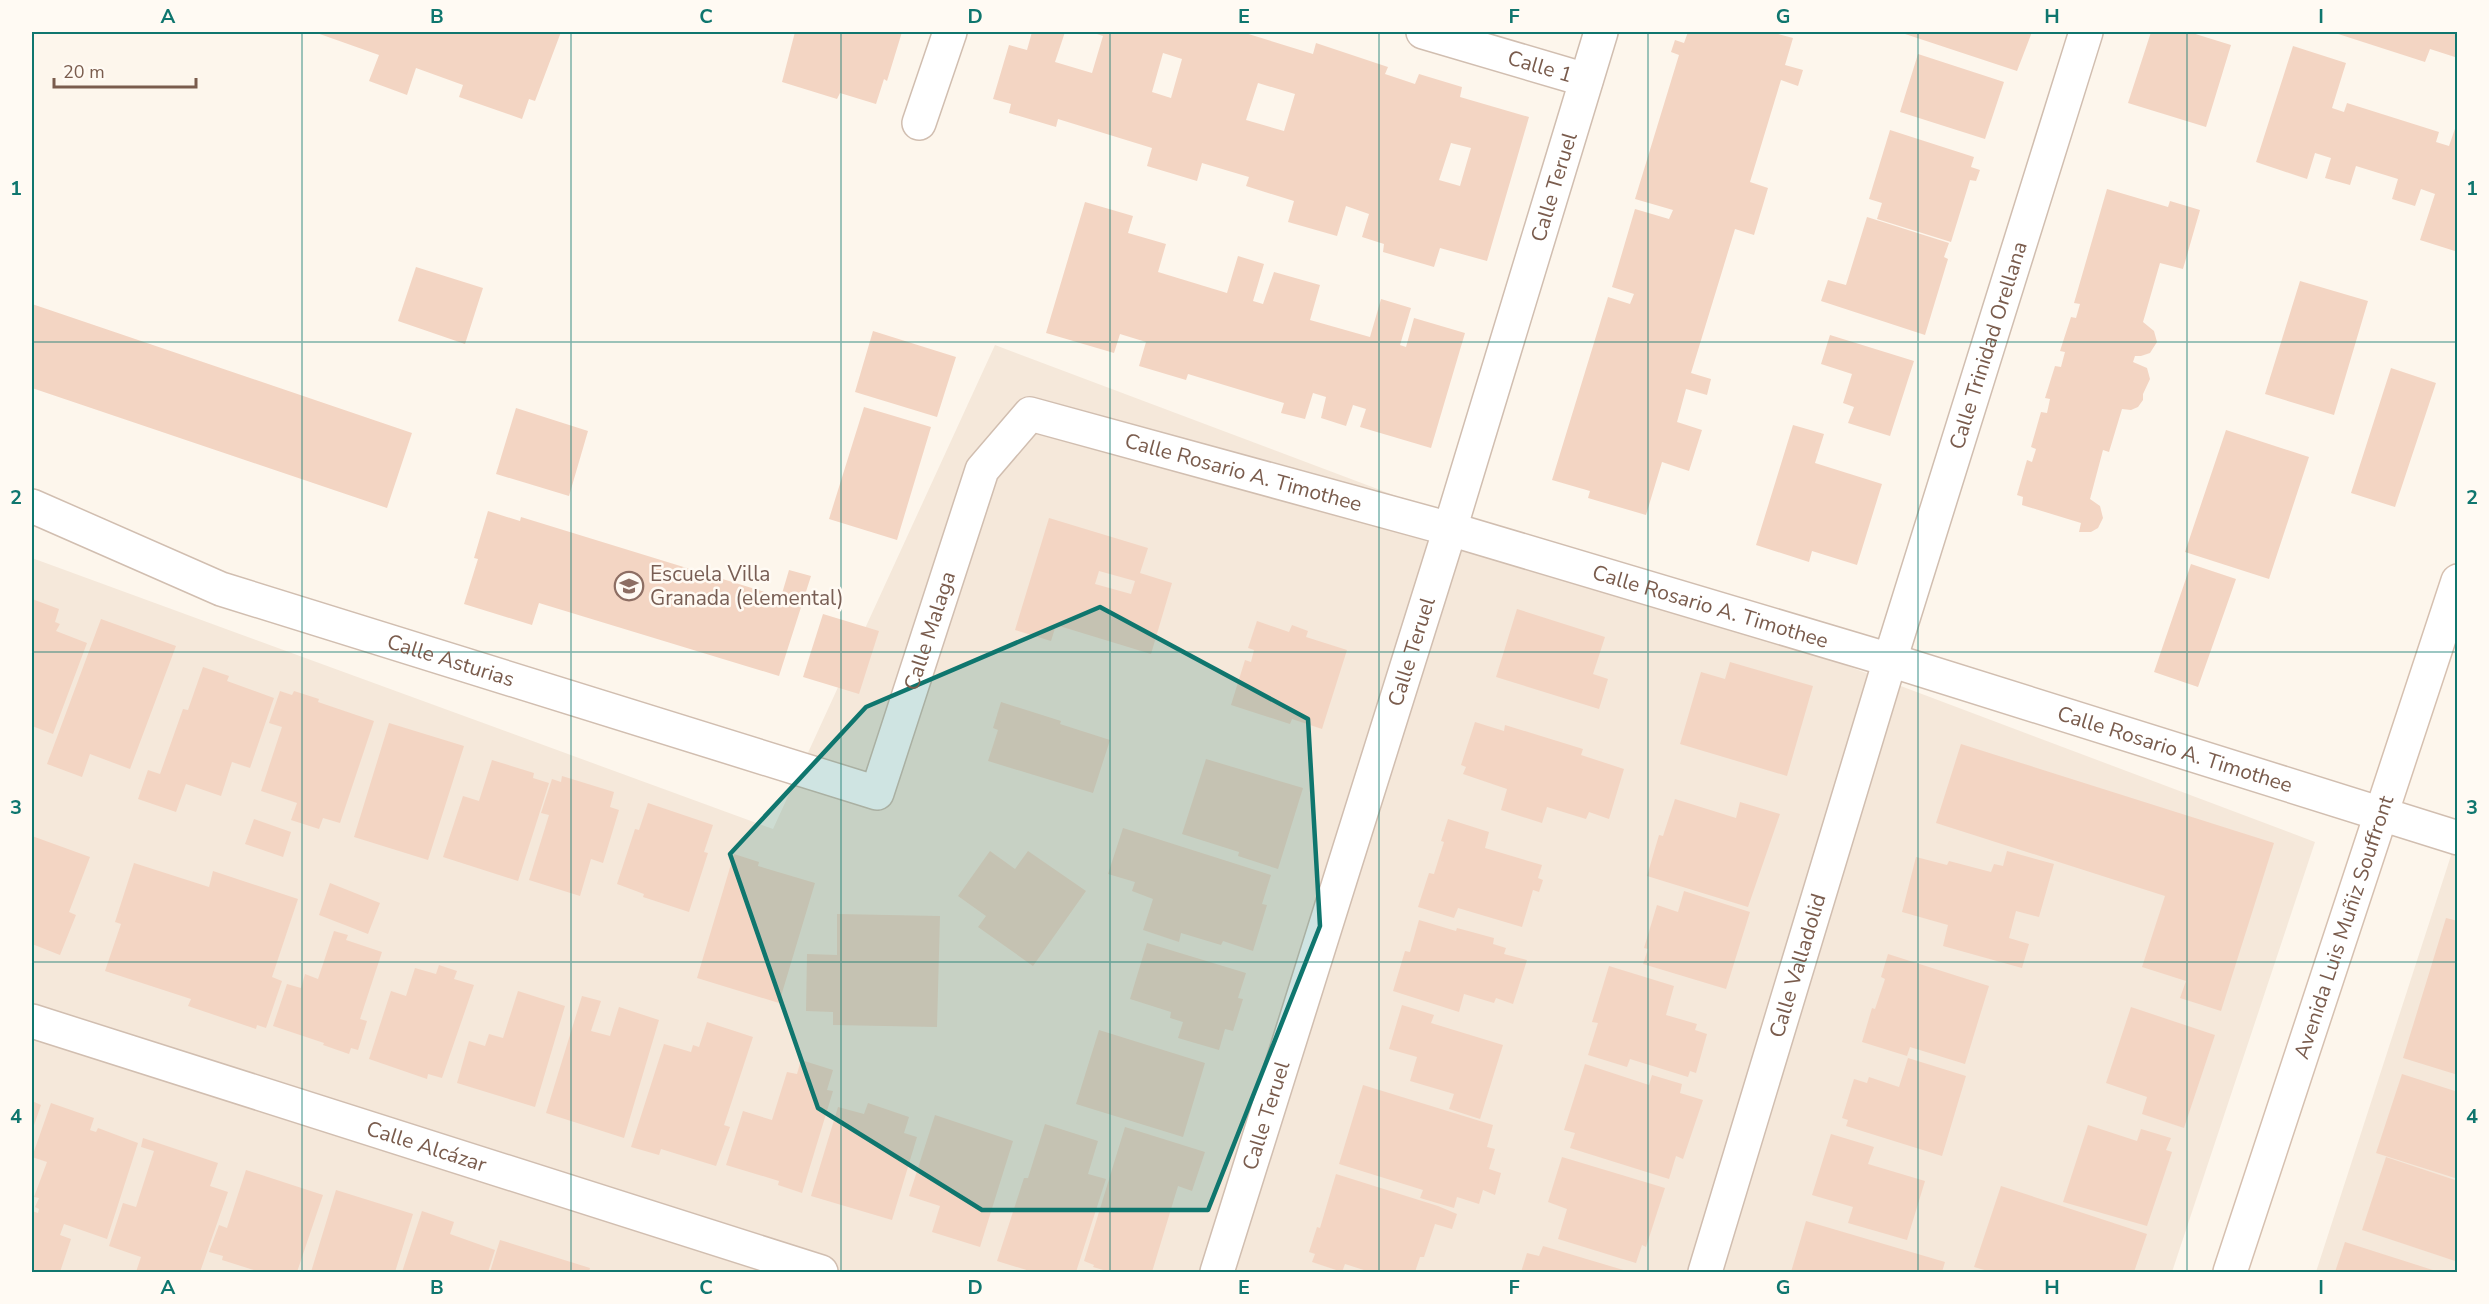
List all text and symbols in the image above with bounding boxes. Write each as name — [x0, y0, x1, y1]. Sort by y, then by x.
text: A — [161, 3, 176, 30]
text: B — [430, 3, 444, 30]
text: C — [699, 3, 713, 30]
text: D — [967, 3, 983, 30]
text: E — [1238, 3, 1250, 30]
text: F — [1508, 3, 1520, 30]
text: G — [1776, 3, 1790, 30]
text: H — [2044, 3, 2060, 30]
text: I — [2318, 3, 2324, 30]
street label: Calle 1 — [1504, 44, 1576, 89]
scale bar — [54, 51, 196, 89]
text: 20 m — [63, 60, 105, 84]
street label: Calle Teruel — [1524, 128, 1584, 245]
text: 1 — [10, 175, 22, 202]
text: 1 — [2466, 175, 2478, 202]
street label: Calle Trinidad Orellana — [1943, 238, 2034, 453]
street label: Calle Rosario A. Timothee — [1122, 427, 1365, 518]
text: 2 — [10, 484, 22, 511]
text: 2 — [2466, 484, 2478, 511]
street label: Calle Rosario A. Timothee — [1589, 558, 1832, 655]
place label: Escuela Villa Granada (elemental) — [650, 560, 844, 612]
street label: Calle Malaga — [897, 568, 962, 694]
school or university icon: Escuela Villa Granada (elemental) — [613, 570, 645, 602]
street label: Calle Teruel — [1381, 593, 1442, 710]
street label: Calle Asturias — [384, 627, 518, 693]
street label: Calle Rosario A. Timothee — [2054, 699, 2296, 799]
street label: Avenida Luis Muñiz Souffront — [2287, 791, 2400, 1063]
text: 3 — [10, 794, 22, 821]
text: 3 — [2466, 794, 2478, 821]
street label: Calle Valladolid — [1763, 890, 1833, 1041]
street label: Calle Teruel — [1236, 1057, 1297, 1174]
text: 4 — [10, 1103, 22, 1130]
text: 4 — [2466, 1103, 2478, 1130]
street label: Calle Alcázar — [363, 1114, 490, 1179]
text: A — [161, 1274, 176, 1301]
text: B — [430, 1274, 444, 1301]
text: C — [699, 1274, 713, 1301]
text: D — [967, 1274, 983, 1301]
text: E — [1238, 1274, 1250, 1301]
text: F — [1508, 1274, 1520, 1301]
text: G — [1776, 1274, 1790, 1301]
text: H — [2044, 1274, 2060, 1301]
text: I — [2318, 1274, 2324, 1301]

